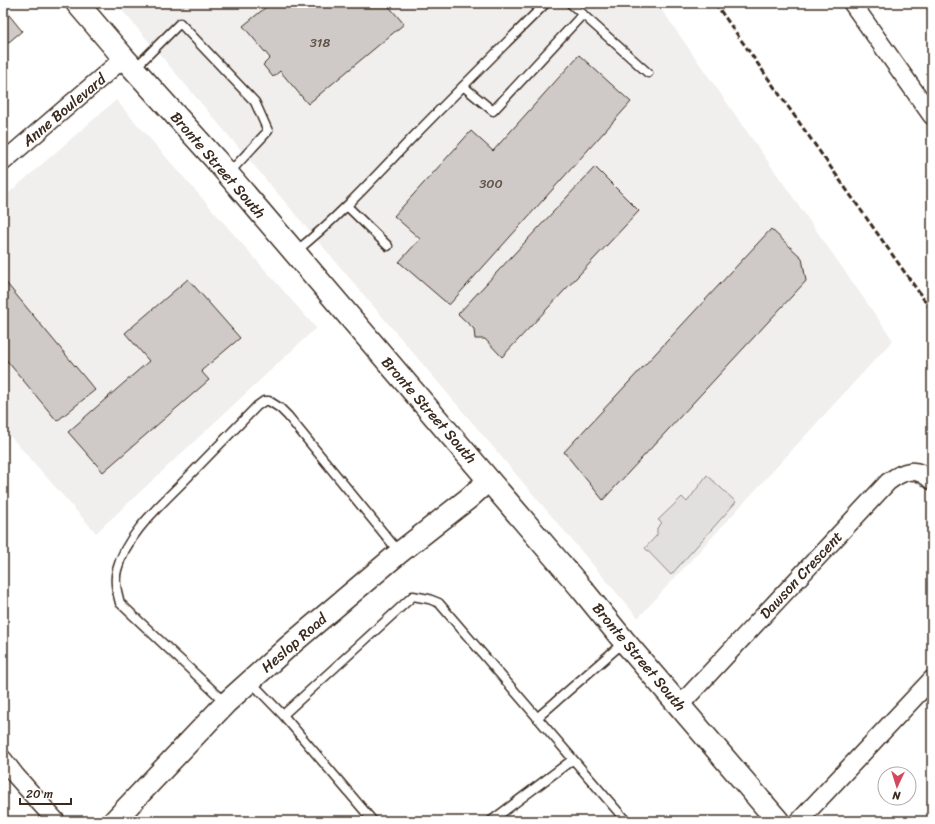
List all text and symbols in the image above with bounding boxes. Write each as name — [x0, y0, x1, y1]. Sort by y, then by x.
house number: 318 — [310, 31, 330, 54]
street label: Anne Boulevard — [15, 66, 113, 154]
street label: Bronte Street South — [164, 105, 272, 225]
house number: 300 — [479, 172, 503, 195]
street label: Bronte Street South — [375, 350, 483, 470]
street label: Dawson Crescent — [753, 525, 849, 625]
street label: Bronte Street South — [585, 597, 693, 717]
street label: Heslop Road — [255, 606, 334, 679]
north arrow — [877, 766, 917, 806]
scale bar — [20, 780, 71, 806]
text: 20 m — [26, 783, 53, 805]
text: N — [891, 786, 902, 805]

